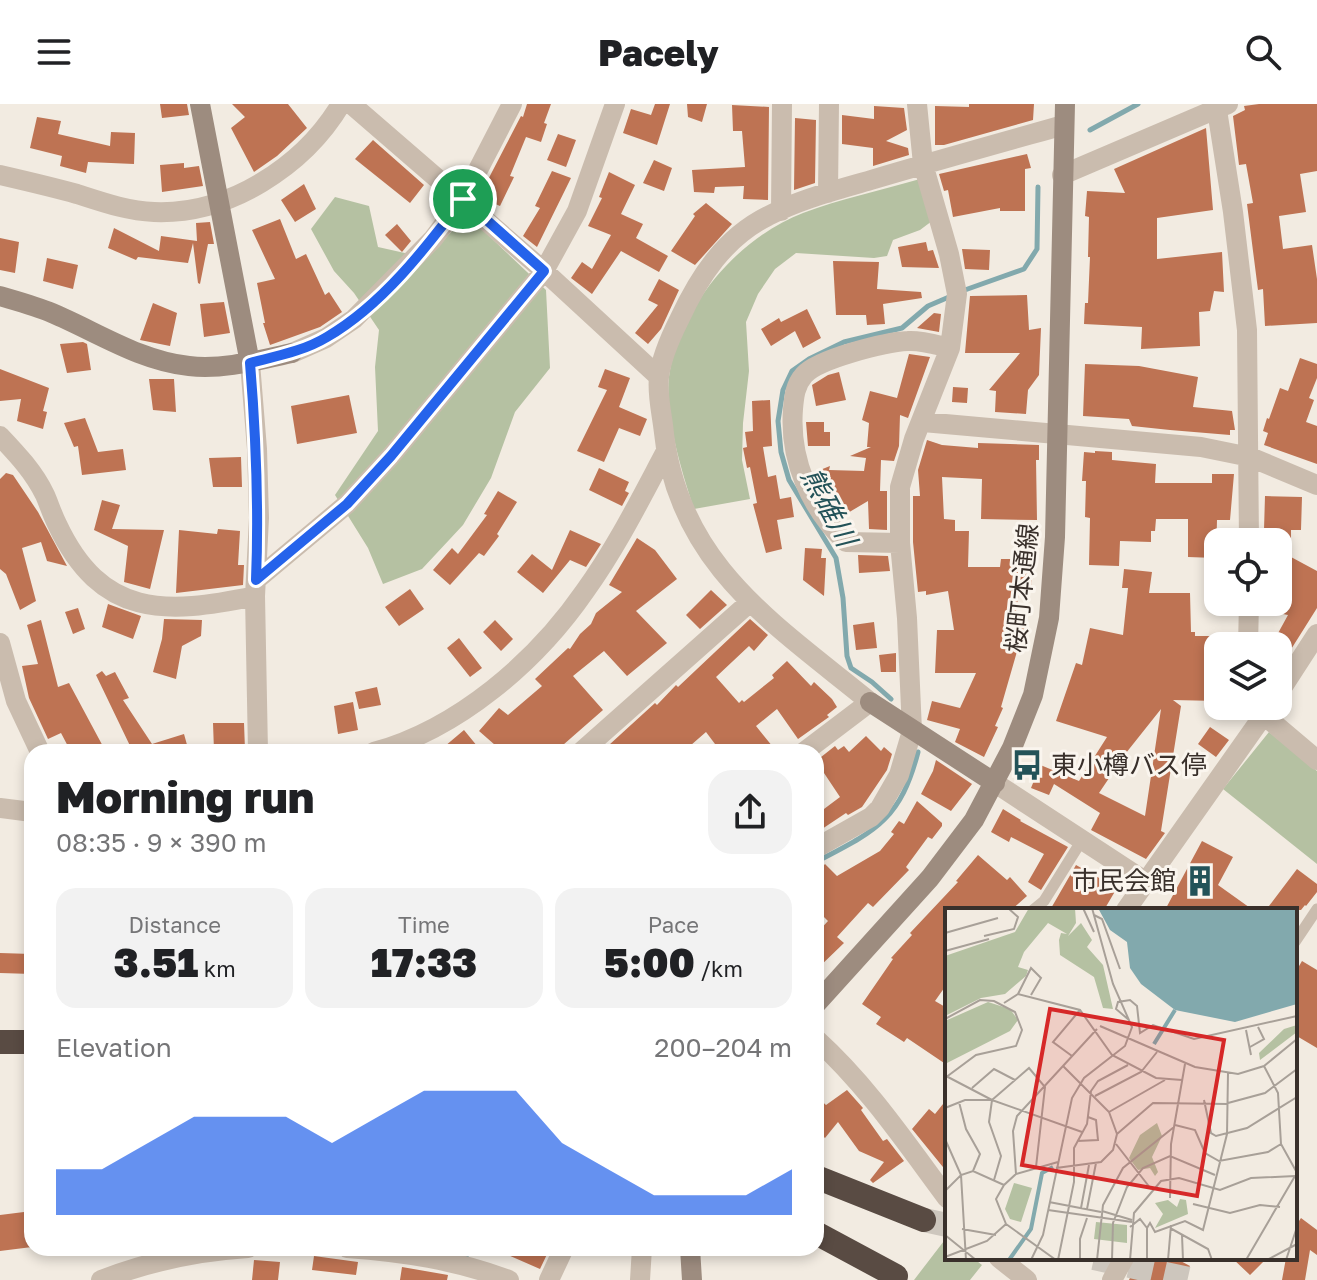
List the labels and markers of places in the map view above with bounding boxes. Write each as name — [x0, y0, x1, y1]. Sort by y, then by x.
pin — [429, 165, 497, 233]
bus stop icon: 東小樽バス停 — [1010, 748, 1044, 782]
place label: 東小樽バス停 — [1051, 749, 1207, 780]
building icon: 市民会館 — [1183, 864, 1217, 898]
place label: 市民会館 — [1072, 865, 1176, 896]

